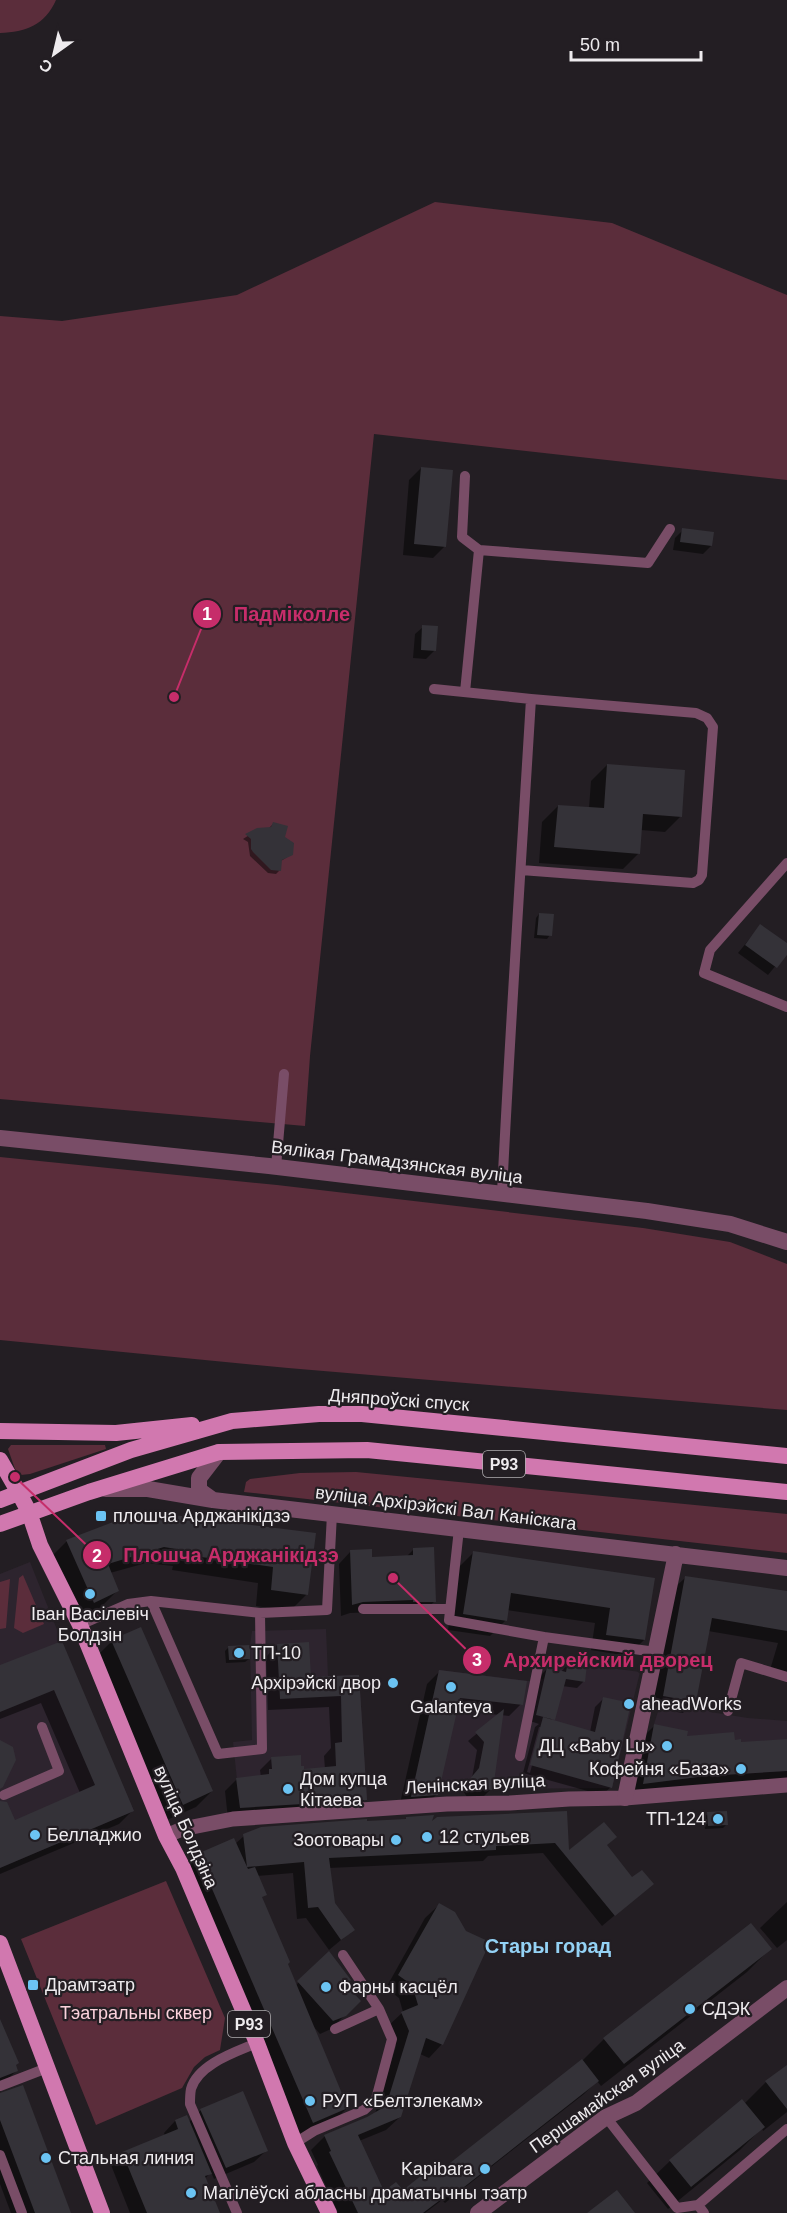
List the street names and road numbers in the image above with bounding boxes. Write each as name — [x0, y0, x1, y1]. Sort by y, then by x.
street label: Вялікая Грамадзянская вуліца — [270, 1137, 525, 1187]
street label: Дняпроўскі спуск — [328, 1385, 470, 1415]
road number: Р93 — [483, 1451, 525, 1477]
street label: вуліца Архірэйскі Вал Каніскага — [314, 1482, 579, 1534]
street label: вуліца Болдзіна — [150, 1763, 222, 1892]
street label: Ленінская вуліца — [404, 1770, 547, 1798]
road number: Р93 — [228, 2011, 270, 2037]
street label: Першамайская вуліца — [526, 2034, 689, 2157]

